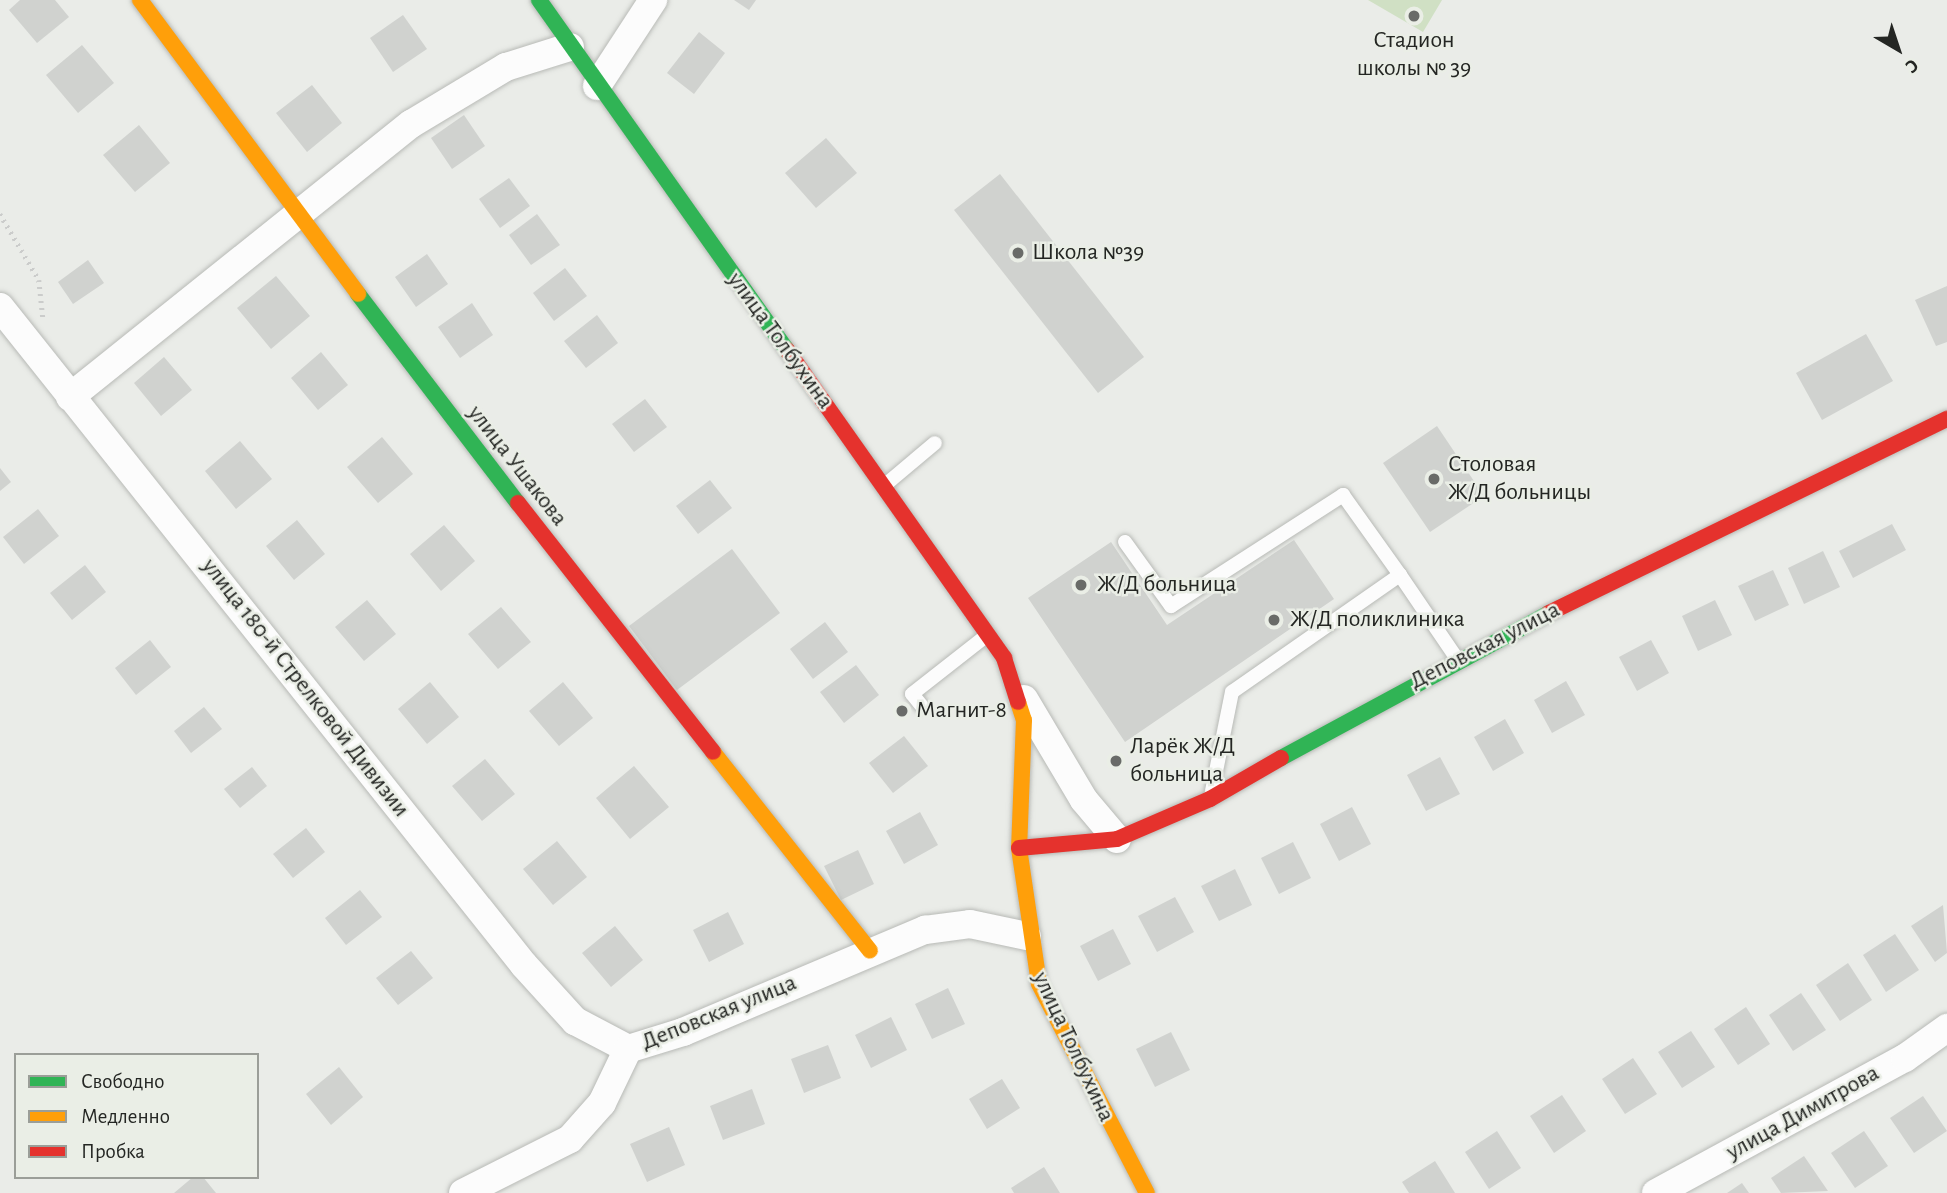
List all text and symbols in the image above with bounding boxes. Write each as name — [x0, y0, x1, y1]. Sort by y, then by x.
marker: Стадион школы № 39 — [1406, 8, 1422, 24]
north arrow — [1863, 14, 1933, 84]
place label: Стадион школы № 39 — [1357, 27, 1471, 83]
text: С — [1901, 55, 1922, 76]
place label: Школа №39 — [1032, 239, 1144, 267]
marker: Школа №39 — [1010, 245, 1026, 261]
street label: улица Толбухина — [721, 267, 839, 415]
street label: улица Ушакова — [461, 400, 573, 532]
place label: Столовая Ж/Д больницы — [1448, 451, 1591, 507]
marker: Столовая Ж/Д больницы — [1426, 471, 1442, 487]
street label: улица 180-й Стрелковой Дивизии — [195, 553, 415, 823]
place label: Ж/Д больница — [1097, 571, 1237, 599]
marker: Ж/Д больница — [1071, 575, 1091, 595]
street label: Деповская улица — [1405, 596, 1565, 696]
place label: Ж/Д поликлиника — [1290, 606, 1465, 634]
marker: Ж/Д поликлиника — [1264, 610, 1284, 630]
place label: Магнит-8 — [916, 697, 1007, 725]
marker: Магнит-8 — [894, 703, 910, 719]
place label: Ларёк Ж/Д больница — [1130, 733, 1235, 789]
marker: Ларёк Ж/Д больница — [1108, 753, 1124, 769]
street label: улица Толбухина — [1026, 967, 1120, 1127]
street label: Деповская улица — [637, 969, 801, 1057]
legend — [14, 1053, 259, 1179]
street label: улица Димитрова — [1722, 1059, 1884, 1167]
text: Свободно — [81, 1071, 165, 1092]
text: Медленно — [81, 1106, 170, 1127]
text: Пробка — [81, 1141, 145, 1162]

